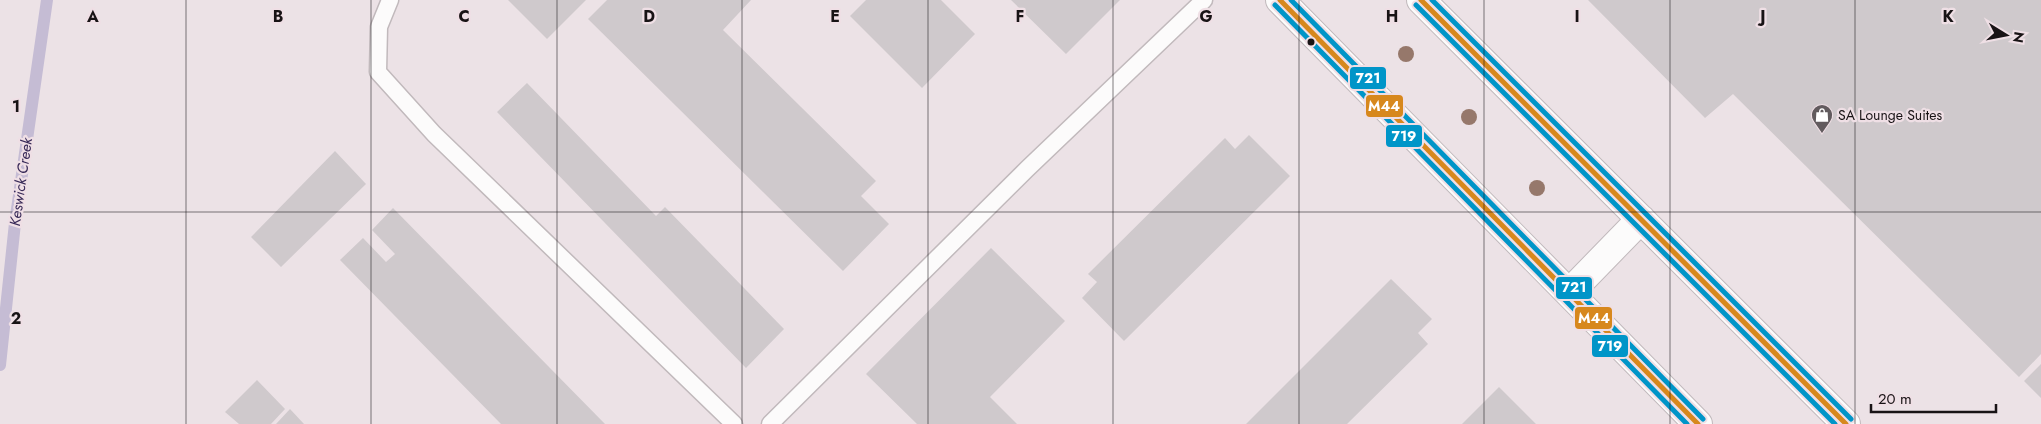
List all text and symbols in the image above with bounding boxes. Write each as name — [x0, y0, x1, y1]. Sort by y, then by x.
text: A — [86, 5, 99, 28]
text: B — [273, 5, 283, 28]
text: C — [458, 5, 470, 28]
text: D — [643, 5, 655, 28]
text: E — [830, 5, 840, 28]
text: F — [1016, 5, 1024, 28]
text: G — [1199, 5, 1213, 28]
text: H — [1386, 5, 1398, 28]
text: I — [1574, 5, 1580, 28]
text: J — [1757, 5, 1766, 28]
text: K — [1942, 5, 1954, 28]
north arrow — [1981, 10, 2031, 60]
text: N — [2008, 30, 2030, 44]
unlabelled marker — [1306, 37, 1316, 47]
line badge: 721 — [1349, 66, 1387, 90]
text: 721 — [1356, 68, 1380, 88]
line badge: M44 — [1365, 94, 1404, 118]
text: 1 — [12, 95, 20, 118]
text: M44 — [1368, 96, 1400, 116]
shop icon: SA Lounge Suites — [1810, 103, 1834, 134]
place label: SA Lounge Suites — [1838, 105, 1942, 125]
line badge: 719 — [1385, 124, 1423, 148]
text: 719 — [1392, 126, 1416, 146]
water label: Keswick Creek — [4, 136, 38, 227]
line badge: 721 — [1555, 276, 1593, 300]
text: 721 — [1562, 277, 1586, 297]
line badge: M44 — [1574, 306, 1613, 330]
text: 2 — [11, 307, 21, 330]
text: M44 — [1578, 308, 1610, 328]
line badge: 719 — [1591, 334, 1629, 358]
text: 719 — [1598, 336, 1622, 356]
scale bar — [1871, 382, 1996, 414]
text: 20 m — [1878, 388, 1912, 410]

